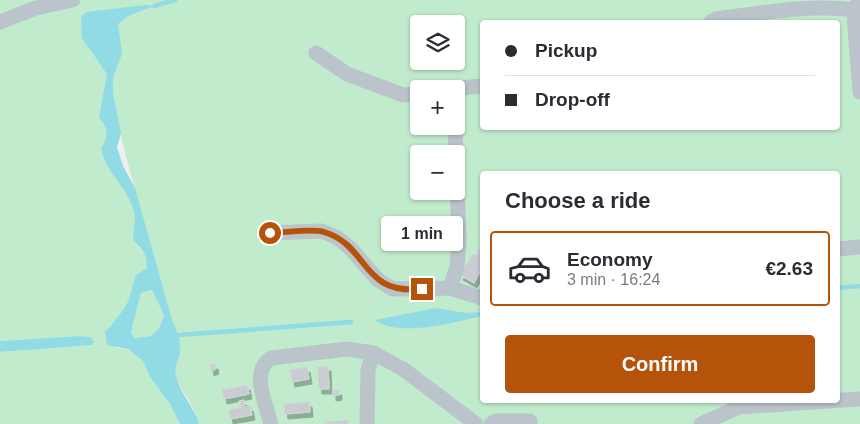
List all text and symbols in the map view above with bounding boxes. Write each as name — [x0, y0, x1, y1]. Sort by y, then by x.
map controls — [410, 15, 465, 200]
button: layers — [410, 15, 465, 70]
text: Pickup — [535, 40, 597, 61]
button: + — [410, 80, 465, 135]
text: Drop-off — [535, 89, 610, 110]
button: − — [410, 145, 465, 200]
text: Choose a ride — [505, 188, 650, 213]
callout: 1 min — [381, 216, 463, 252]
route start — [259, 222, 281, 244]
text: 1 min — [401, 225, 443, 242]
icon: car — [507, 246, 552, 291]
text: Economy — [567, 249, 653, 270]
text: €2.63 — [765, 258, 813, 279]
text: 3 min · 16:24 — [567, 271, 660, 288]
route end — [411, 278, 433, 300]
button: Confirm — [505, 335, 815, 393]

